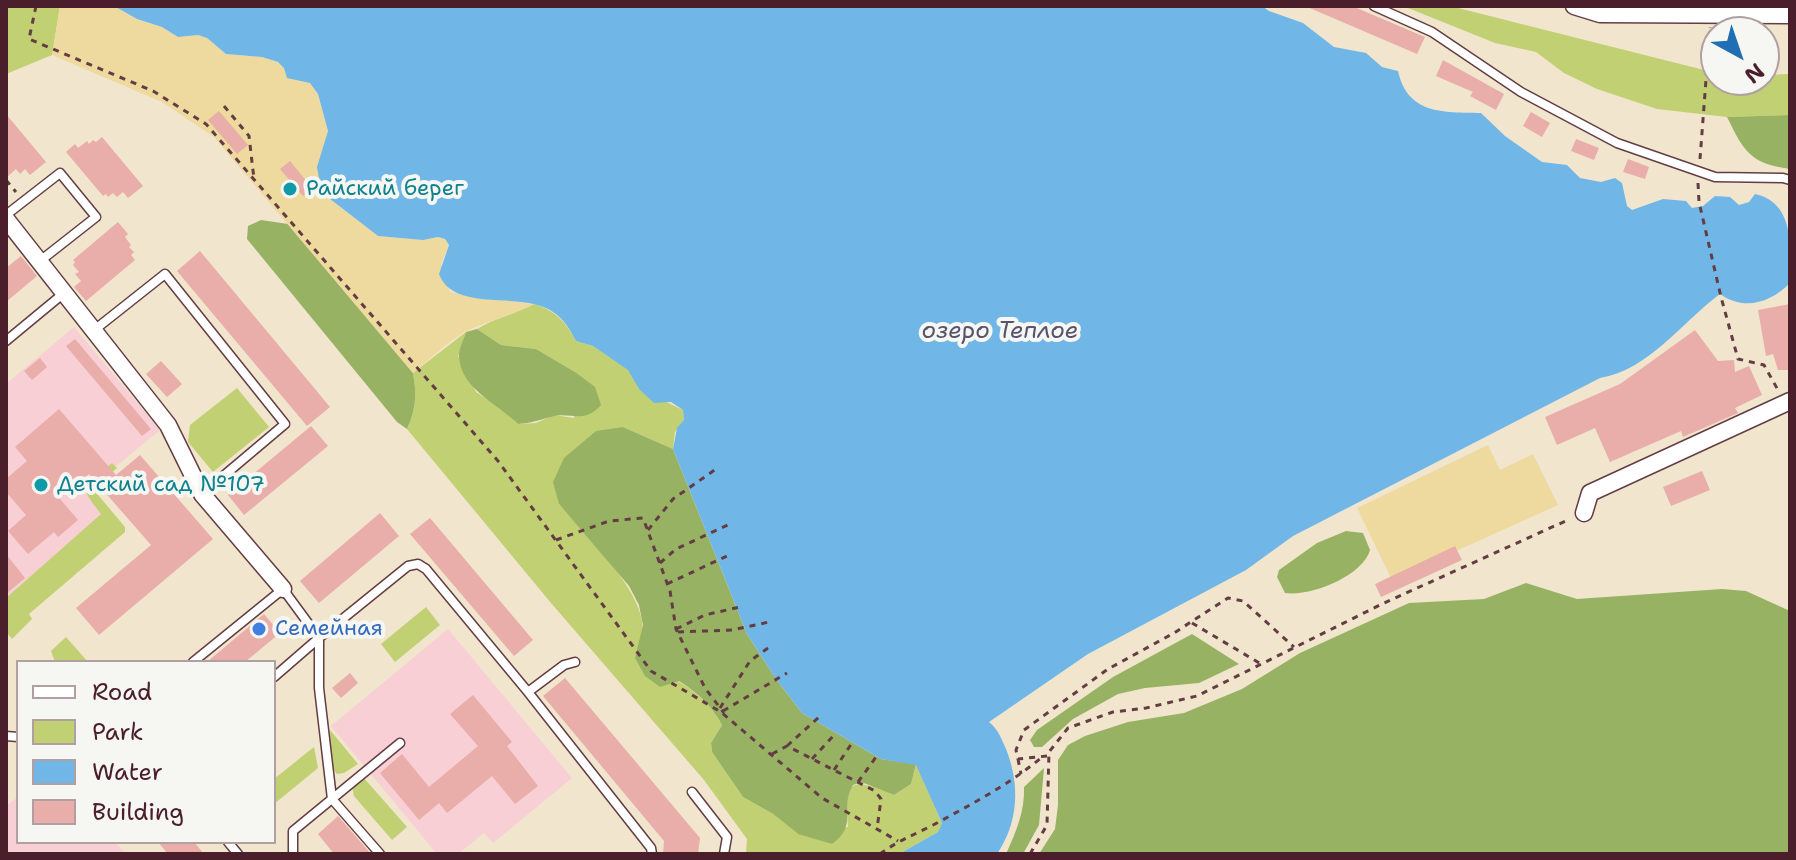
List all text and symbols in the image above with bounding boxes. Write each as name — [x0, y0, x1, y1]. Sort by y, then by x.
north arrow — [1700, 16, 1780, 96]
text: N — [1738, 57, 1770, 90]
place label: Райский берег — [306, 176, 464, 202]
marker: Райский берег — [281, 180, 299, 198]
water label: озеро Теплое — [922, 318, 1078, 346]
place label: Детский сад №107 — [57, 472, 265, 498]
marker: Детский сад №107 — [32, 476, 50, 494]
place label: Семейная — [275, 616, 383, 642]
marker: Семейная — [250, 620, 268, 638]
legend — [16, 660, 276, 844]
text: Road — [92, 676, 152, 708]
text: Park — [92, 716, 144, 748]
text: Water — [92, 756, 163, 788]
text: Building — [92, 796, 184, 828]

